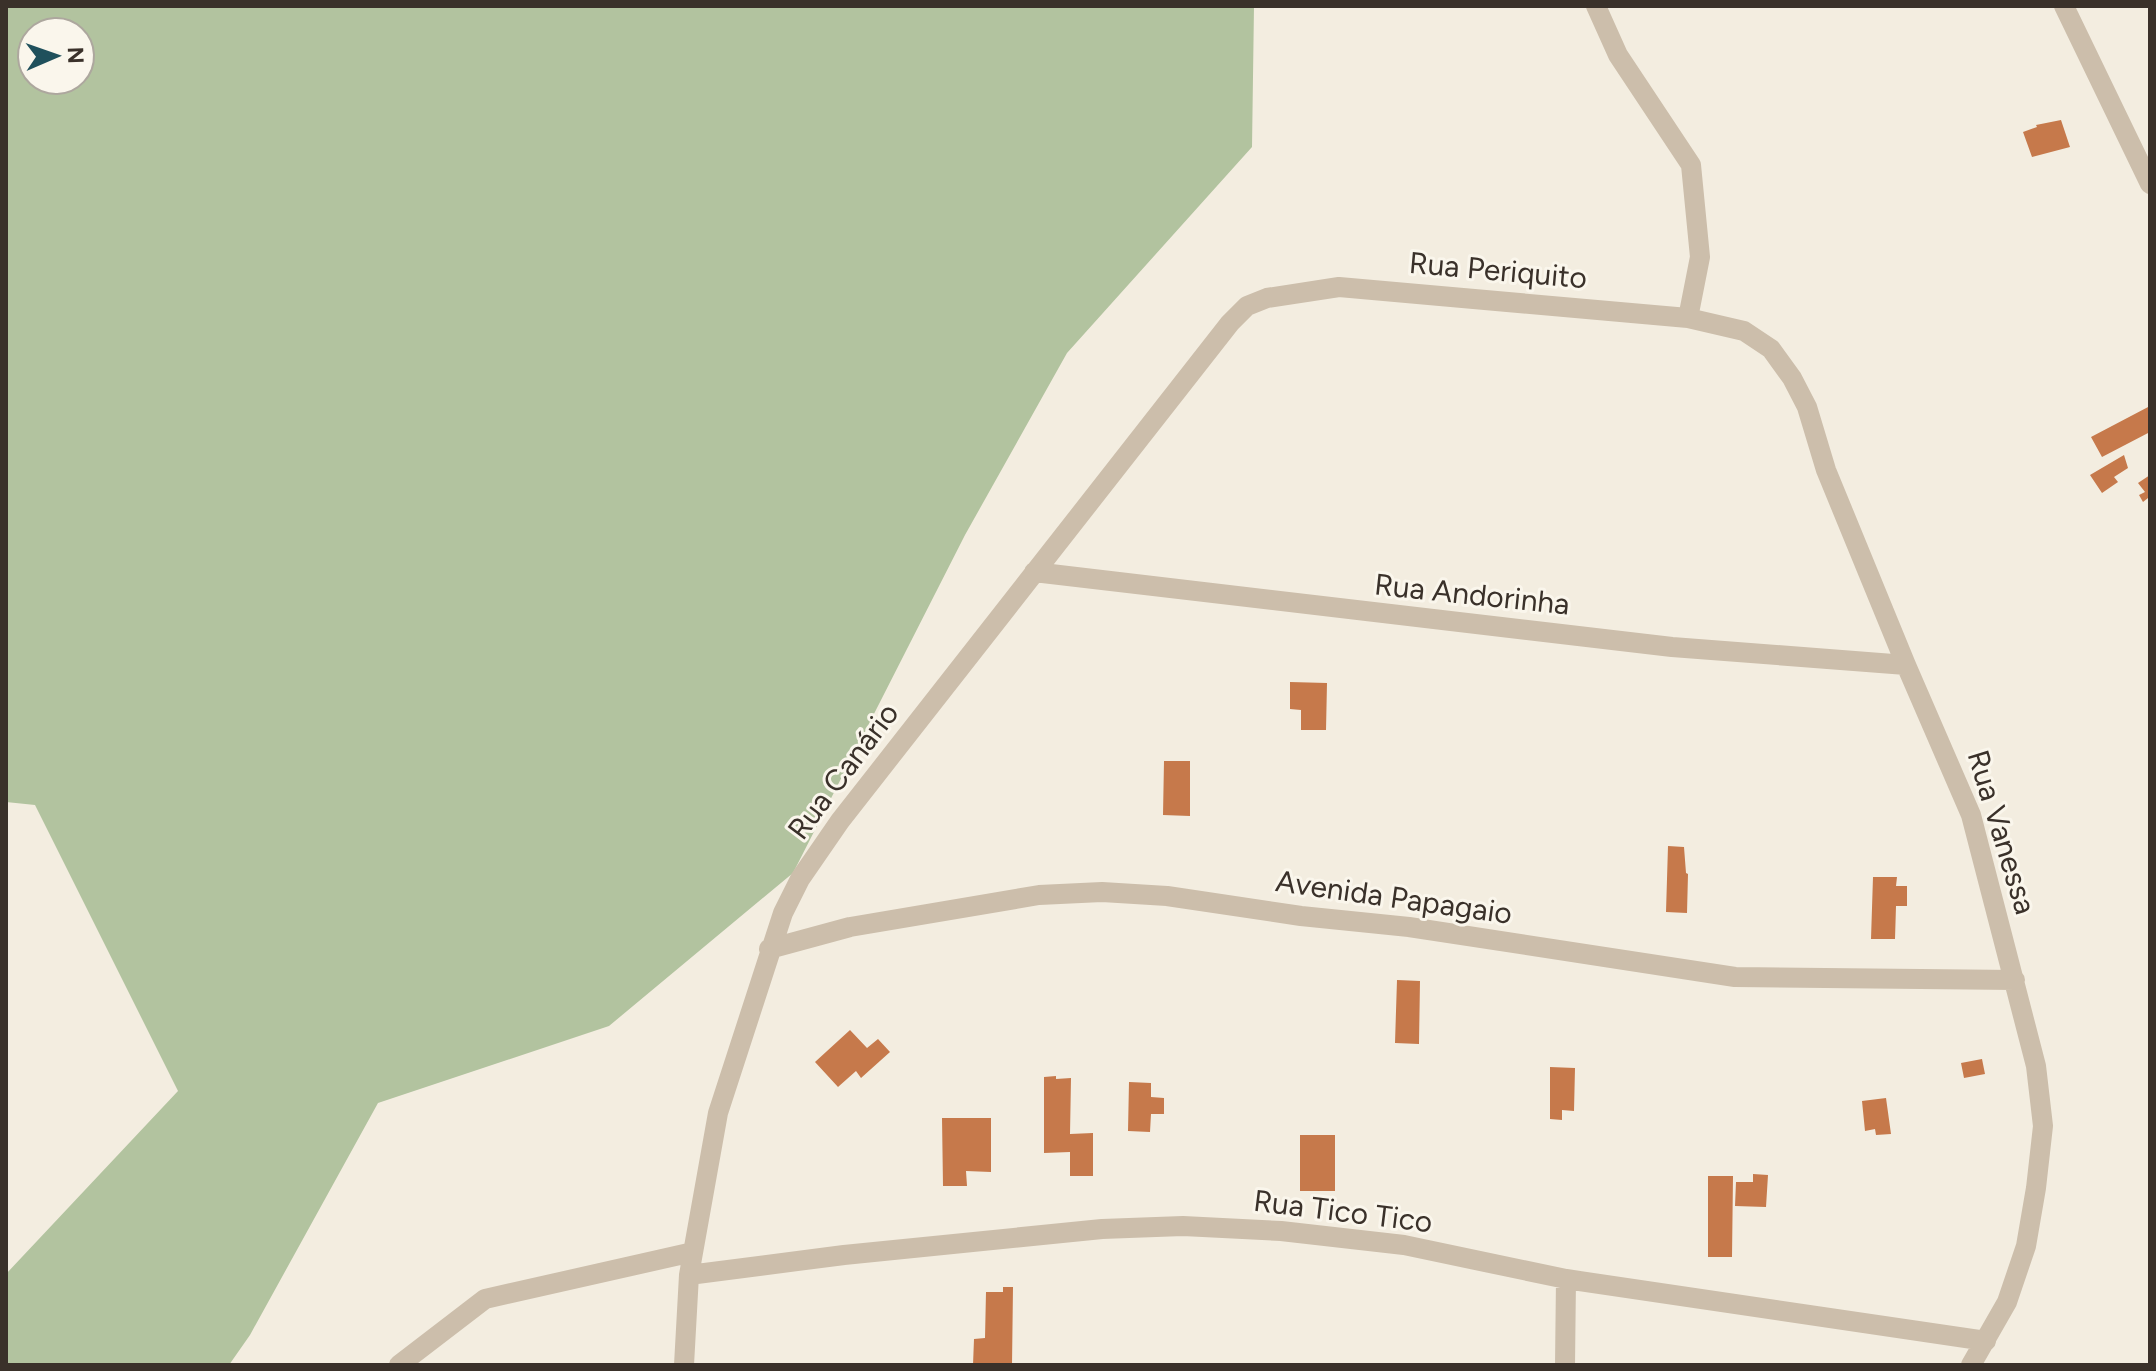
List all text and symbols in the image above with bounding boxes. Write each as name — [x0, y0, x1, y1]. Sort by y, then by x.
north arrow — [16, 16, 96, 96]
text: N — [62, 46, 89, 64]
street label: Rua Periquito — [1407, 244, 1589, 296]
street label: Rua Andorinha — [1373, 565, 1571, 623]
street label: Rua Canário — [780, 695, 906, 847]
street label: Rua Vanessa — [1960, 746, 2044, 918]
street label: Avenida Papagaio — [1273, 862, 1515, 932]
street label: Rua Tico Tico — [1251, 1182, 1435, 1240]

